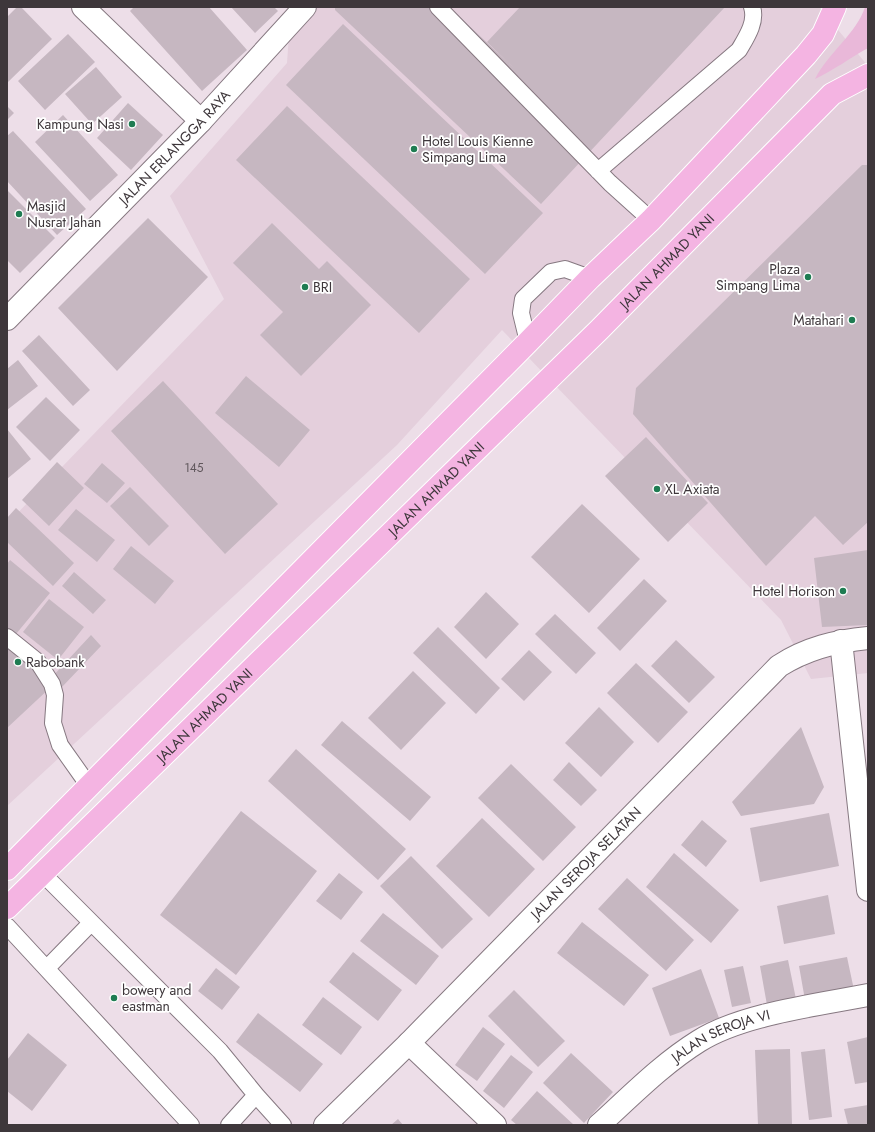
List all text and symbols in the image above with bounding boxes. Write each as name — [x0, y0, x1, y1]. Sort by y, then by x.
street label: JALAN ERLANGGA RAYA — [113, 85, 235, 211]
place label: Kampung Nasi — [37, 114, 124, 134]
marker: Kampung Nasi — [127, 119, 137, 129]
place label: Hotel Louis Kienne Simpang Lima — [422, 131, 533, 167]
marker: Hotel Louis Kienne Simpang Lima — [409, 144, 419, 154]
place label: Masjid Nusrat Jahan — [27, 196, 101, 232]
marker: Masjid Nusrat Jahan — [14, 209, 24, 219]
street label: JALAN AHMAD YANI — [614, 209, 719, 315]
place label: Plaza Simpang Lima — [716, 259, 800, 295]
marker: Plaza Simpang Lima — [803, 272, 813, 282]
place label: BRI — [313, 277, 332, 297]
marker: BRI — [300, 282, 310, 292]
place label: Matahari — [793, 310, 844, 330]
marker: Matahari — [847, 315, 857, 325]
street label: JALAN AHMAD YANI — [382, 437, 489, 542]
house number: 145 — [184, 459, 204, 477]
place label: XL Axiata — [665, 479, 720, 499]
marker: XL Axiata — [652, 484, 662, 494]
place label: Hotel Horison — [753, 581, 835, 601]
marker: Hotel Horison — [838, 586, 848, 596]
place label: Rabobank — [26, 652, 85, 672]
marker: Rabobank — [13, 657, 23, 667]
street label: JALAN AHMAD YANI — [151, 664, 257, 768]
street label: JALAN SEROJA SELATAN — [525, 802, 646, 925]
place label: bowery and eastman — [122, 980, 192, 1016]
marker: bowery and eastman — [109, 993, 119, 1003]
street label: JALAN SEROJA VI — [665, 1004, 772, 1068]

